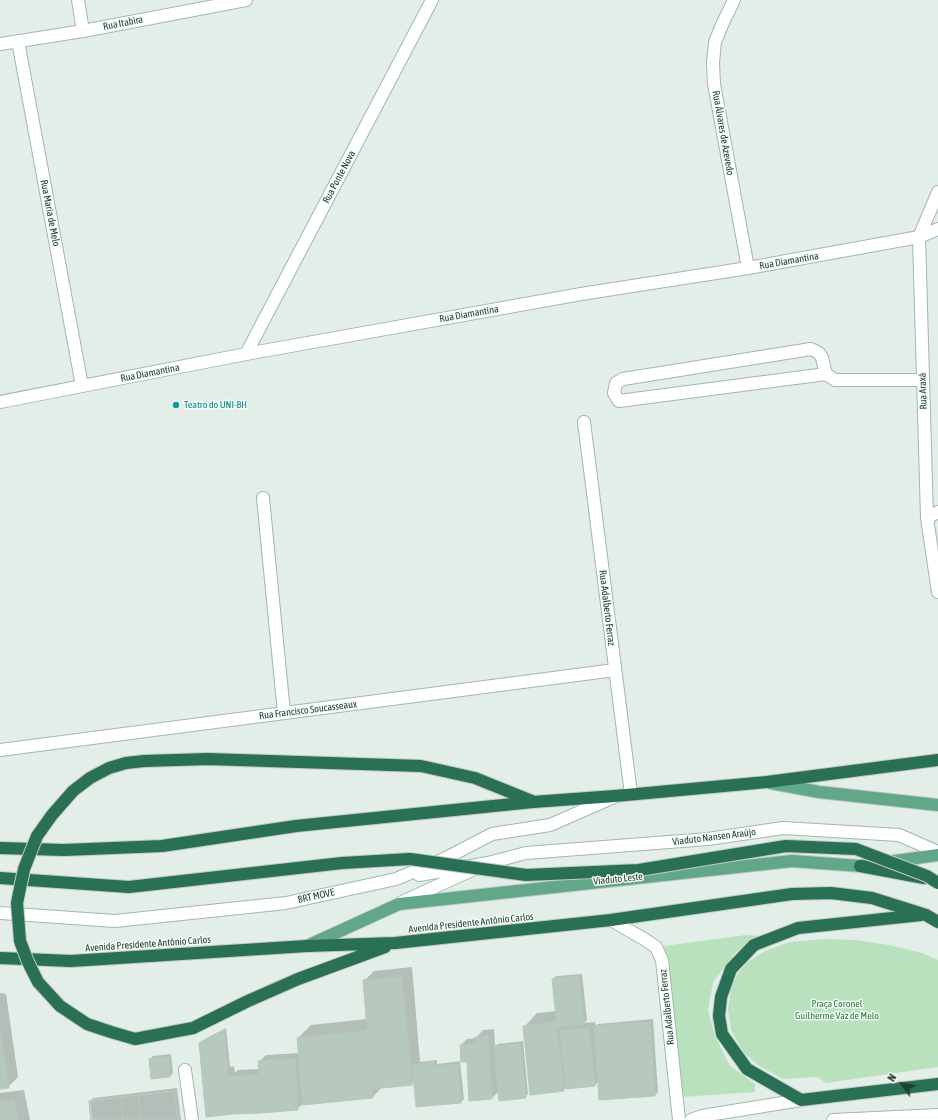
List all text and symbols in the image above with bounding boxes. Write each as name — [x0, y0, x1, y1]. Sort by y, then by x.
street label: Rua Itabira — [102, 13, 144, 33]
street label: Rua Álvares de Azevedo — [710, 90, 736, 176]
street label: Rua Ponte Nova — [320, 149, 358, 205]
street label: Rua Maria de Melo — [38, 179, 62, 247]
street label: Rua Diamantina — [759, 250, 819, 272]
street label: Rua Diamantina — [439, 303, 499, 325]
street label: Rua Diamantina — [120, 361, 180, 385]
street label: Rua Araxá — [916, 372, 930, 410]
place label: Teatro do UNI-BH — [184, 399, 247, 411]
marker: Teatro do UNI-BH — [171, 400, 181, 410]
street label: Rua Adalberto Ferraz — [596, 570, 618, 646]
street label: Rua Francisco Soucasseaux — [258, 698, 358, 722]
street label: Viaduto Nansen Araújo — [672, 826, 756, 848]
street label: Viaduto Leste — [593, 870, 643, 888]
street label: BRT MOVE — [297, 886, 335, 906]
street label: Avenida Presidente Antônio Carlos — [408, 910, 534, 936]
street label: Avenida Presidente Antônio Carlos — [85, 934, 211, 954]
street label: Rua Adalberto Ferraz — [657, 969, 677, 1045]
park label: Praça Coronel Guilherme Vaz de Melo — [795, 998, 879, 1022]
north arrow — [882, 1064, 922, 1104]
text: N — [885, 1072, 899, 1084]

